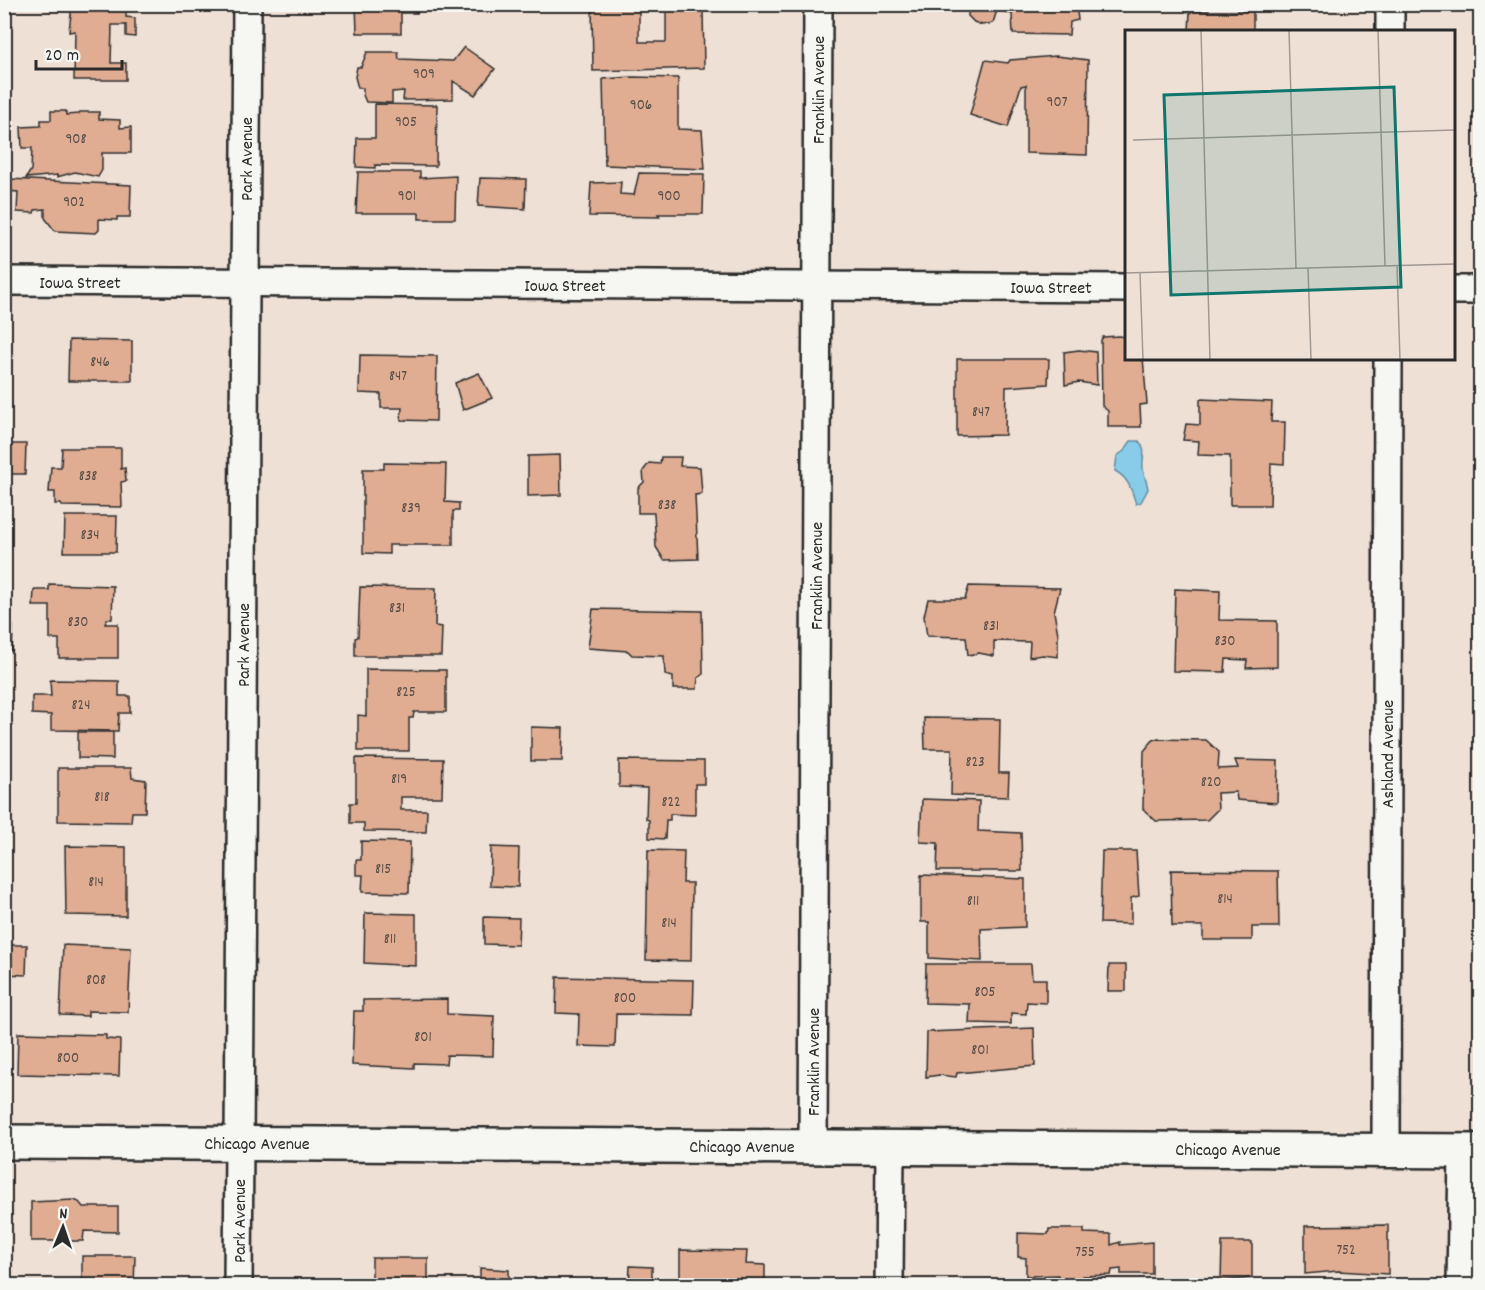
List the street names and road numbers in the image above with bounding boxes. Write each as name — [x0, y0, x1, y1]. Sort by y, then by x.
street label: Franklin Avenue — [808, 36, 833, 144]
street label: Park Avenue — [236, 117, 261, 201]
street label: Iowa Street — [39, 272, 121, 297]
street label: Iowa Street — [524, 275, 606, 300]
street label: Iowa Street — [1010, 277, 1092, 302]
street label: Franklin Avenue — [806, 522, 831, 630]
street label: Park Avenue — [233, 603, 258, 687]
street label: Ashland Avenue — [1377, 700, 1402, 808]
street label: Franklin Avenue — [803, 1008, 828, 1116]
street label: Chicago Avenue — [204, 1133, 310, 1158]
street label: Chicago Avenue — [689, 1136, 795, 1161]
street label: Chicago Avenue — [1175, 1139, 1281, 1164]
street label: Park Avenue — [229, 1179, 254, 1263]

